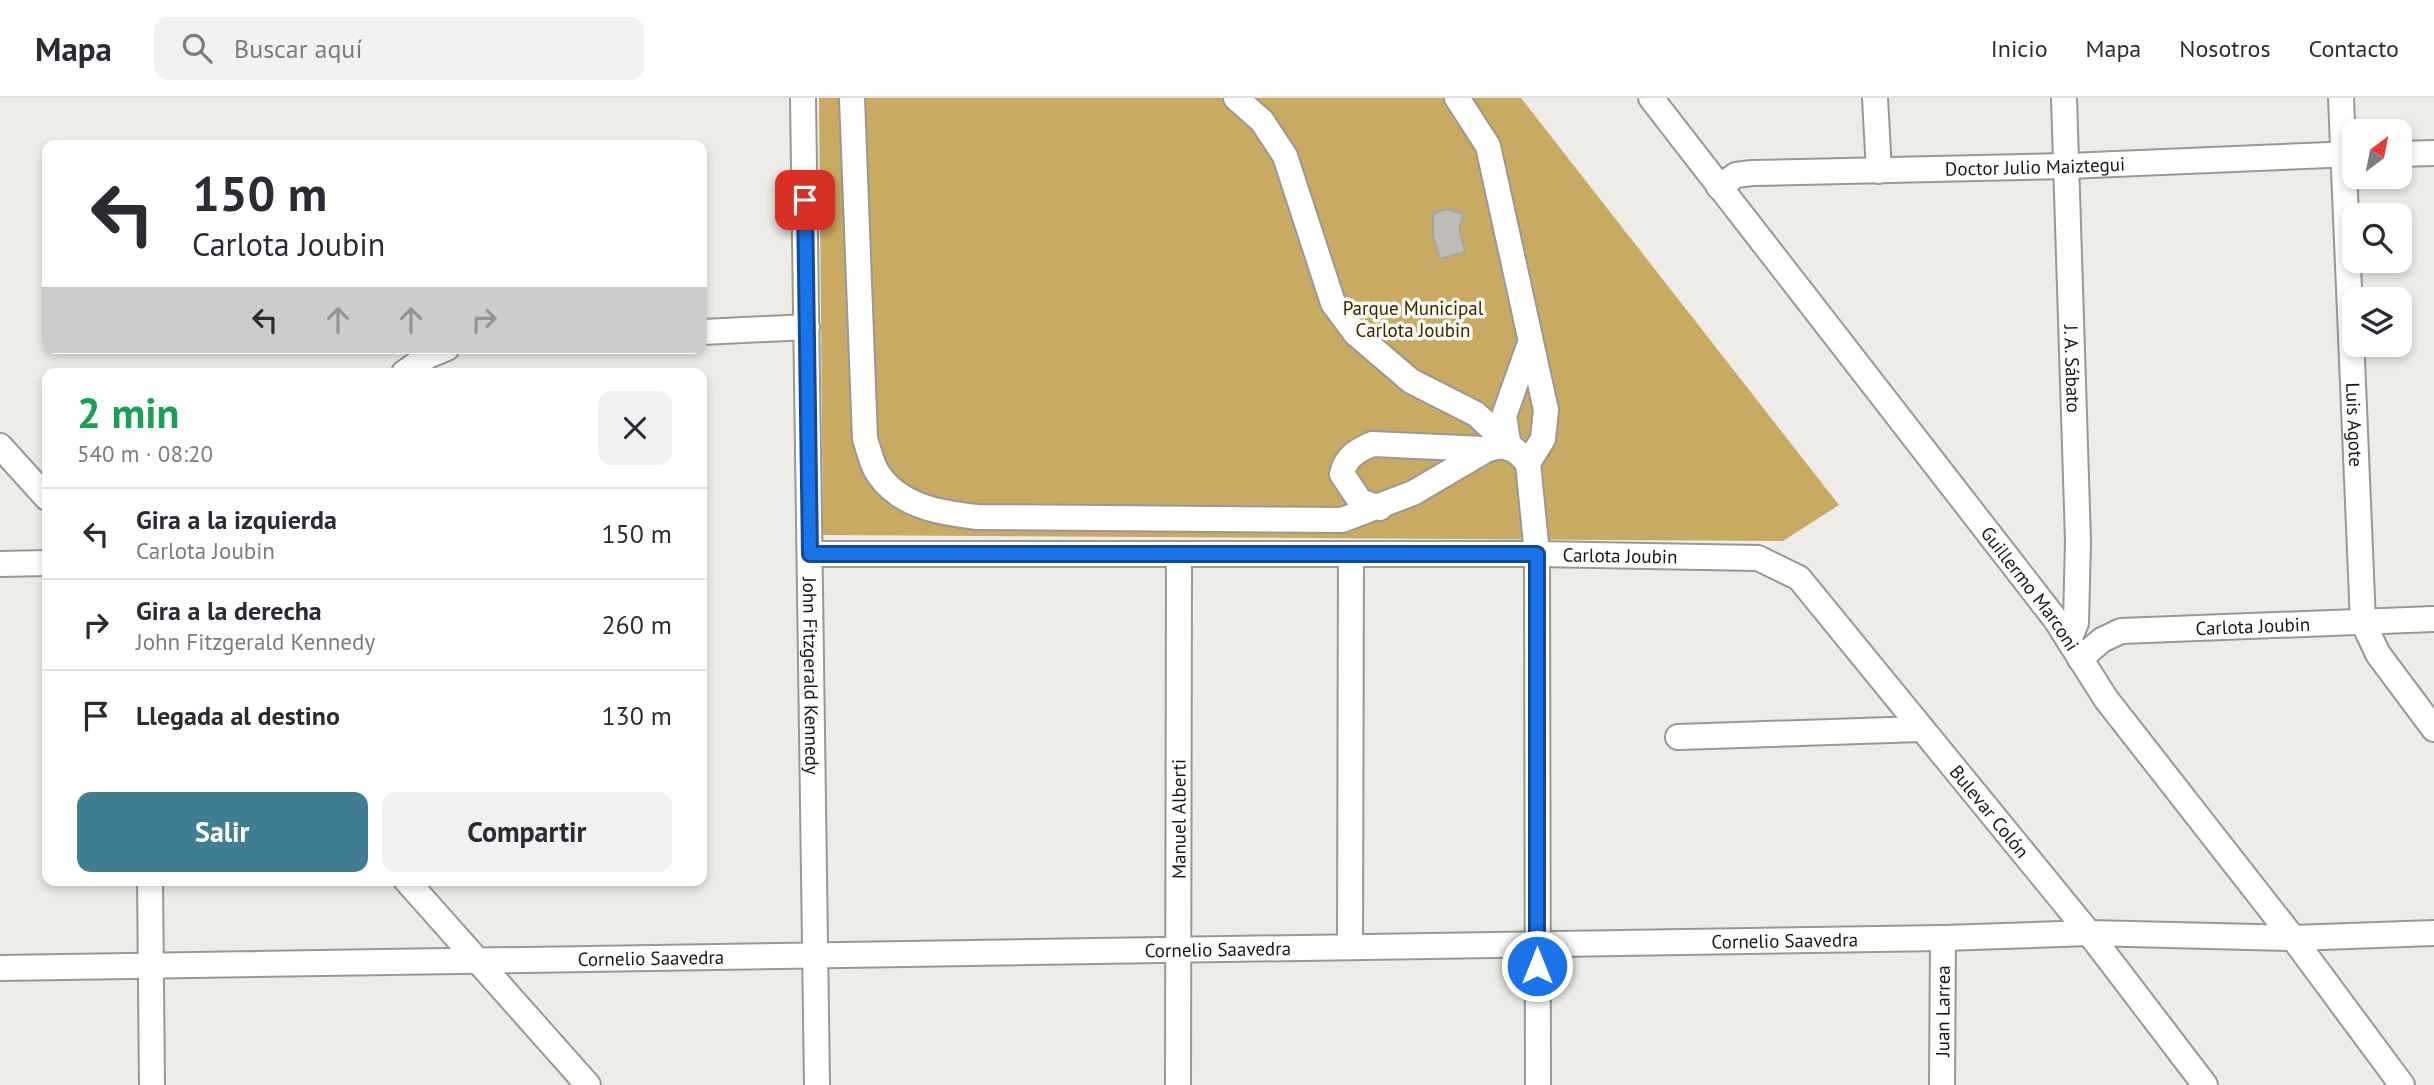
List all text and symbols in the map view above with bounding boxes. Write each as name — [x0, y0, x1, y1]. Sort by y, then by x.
search box — [154, 17, 644, 80]
text: Mapa — [35, 27, 112, 70]
icon: search — [178, 29, 216, 67]
text: Buscar aquí — [234, 32, 362, 65]
text: Inicio — [1991, 33, 2048, 64]
text: Mapa — [2086, 33, 2141, 64]
text: Nosotros — [2179, 33, 2271, 64]
text: Contacto — [2309, 33, 2399, 64]
north arrow — [2342, 119, 2412, 189]
map controls — [2342, 119, 2412, 357]
street label: Doctor Julio Maiztegui — [1945, 152, 2126, 181]
text: 150 m — [192, 161, 327, 225]
icon: left — [77, 168, 168, 259]
pin — [775, 170, 835, 230]
icon: arrive — [786, 181, 824, 219]
button: search — [2342, 203, 2412, 273]
text: Carlota Joubin — [192, 223, 385, 265]
button: layers — [2342, 287, 2412, 357]
park label: Parque Municipal Carlota Joubin — [1343, 296, 1484, 342]
icon: left — [246, 301, 284, 339]
icon: ahead — [319, 301, 357, 339]
icon: ahead — [392, 301, 430, 339]
icon: right — [465, 301, 503, 339]
street label: J. A. Sábato — [2059, 324, 2086, 413]
street label: Luis Agote — [2341, 382, 2368, 467]
text: 2 min — [77, 385, 179, 440]
button: close — [598, 391, 672, 465]
text: 540 m · 08:20 — [77, 439, 213, 468]
text: Gira a la izquierda — [136, 503, 337, 536]
icon: left — [77, 515, 115, 553]
text: 150 m — [601, 517, 672, 550]
street label: Guillermo Marconi — [1976, 521, 2084, 655]
text: Carlota Joubin — [136, 536, 275, 565]
street label: Carlota Joubin — [1562, 542, 1678, 569]
street label: John Fitzgerald Kennedy — [798, 576, 825, 775]
text: Gira a la derecha — [136, 594, 322, 627]
icon: right — [77, 606, 115, 644]
text: 260 m — [601, 608, 672, 641]
street label: Carlota Joubin — [2195, 612, 2311, 640]
text: John Fitzgerald Kennedy — [136, 627, 375, 656]
icon: arrive — [77, 697, 115, 735]
text: Llegada al destino — [136, 699, 340, 732]
text: 130 m — [601, 699, 672, 732]
street label: Manuel Alberti — [1166, 759, 1191, 879]
street label: Bulevar Colón — [1945, 760, 2035, 863]
button: Salir — [77, 792, 368, 872]
button: Compartir — [382, 792, 672, 872]
street label: Cornelio Saavedra — [1711, 927, 1858, 954]
position arrow — [1500, 929, 1574, 1003]
street label: Cornelio Saavedra — [1144, 936, 1291, 962]
street label: Cornelio Saavedra — [577, 945, 724, 971]
street label: Juan Larrea — [1930, 965, 1955, 1058]

